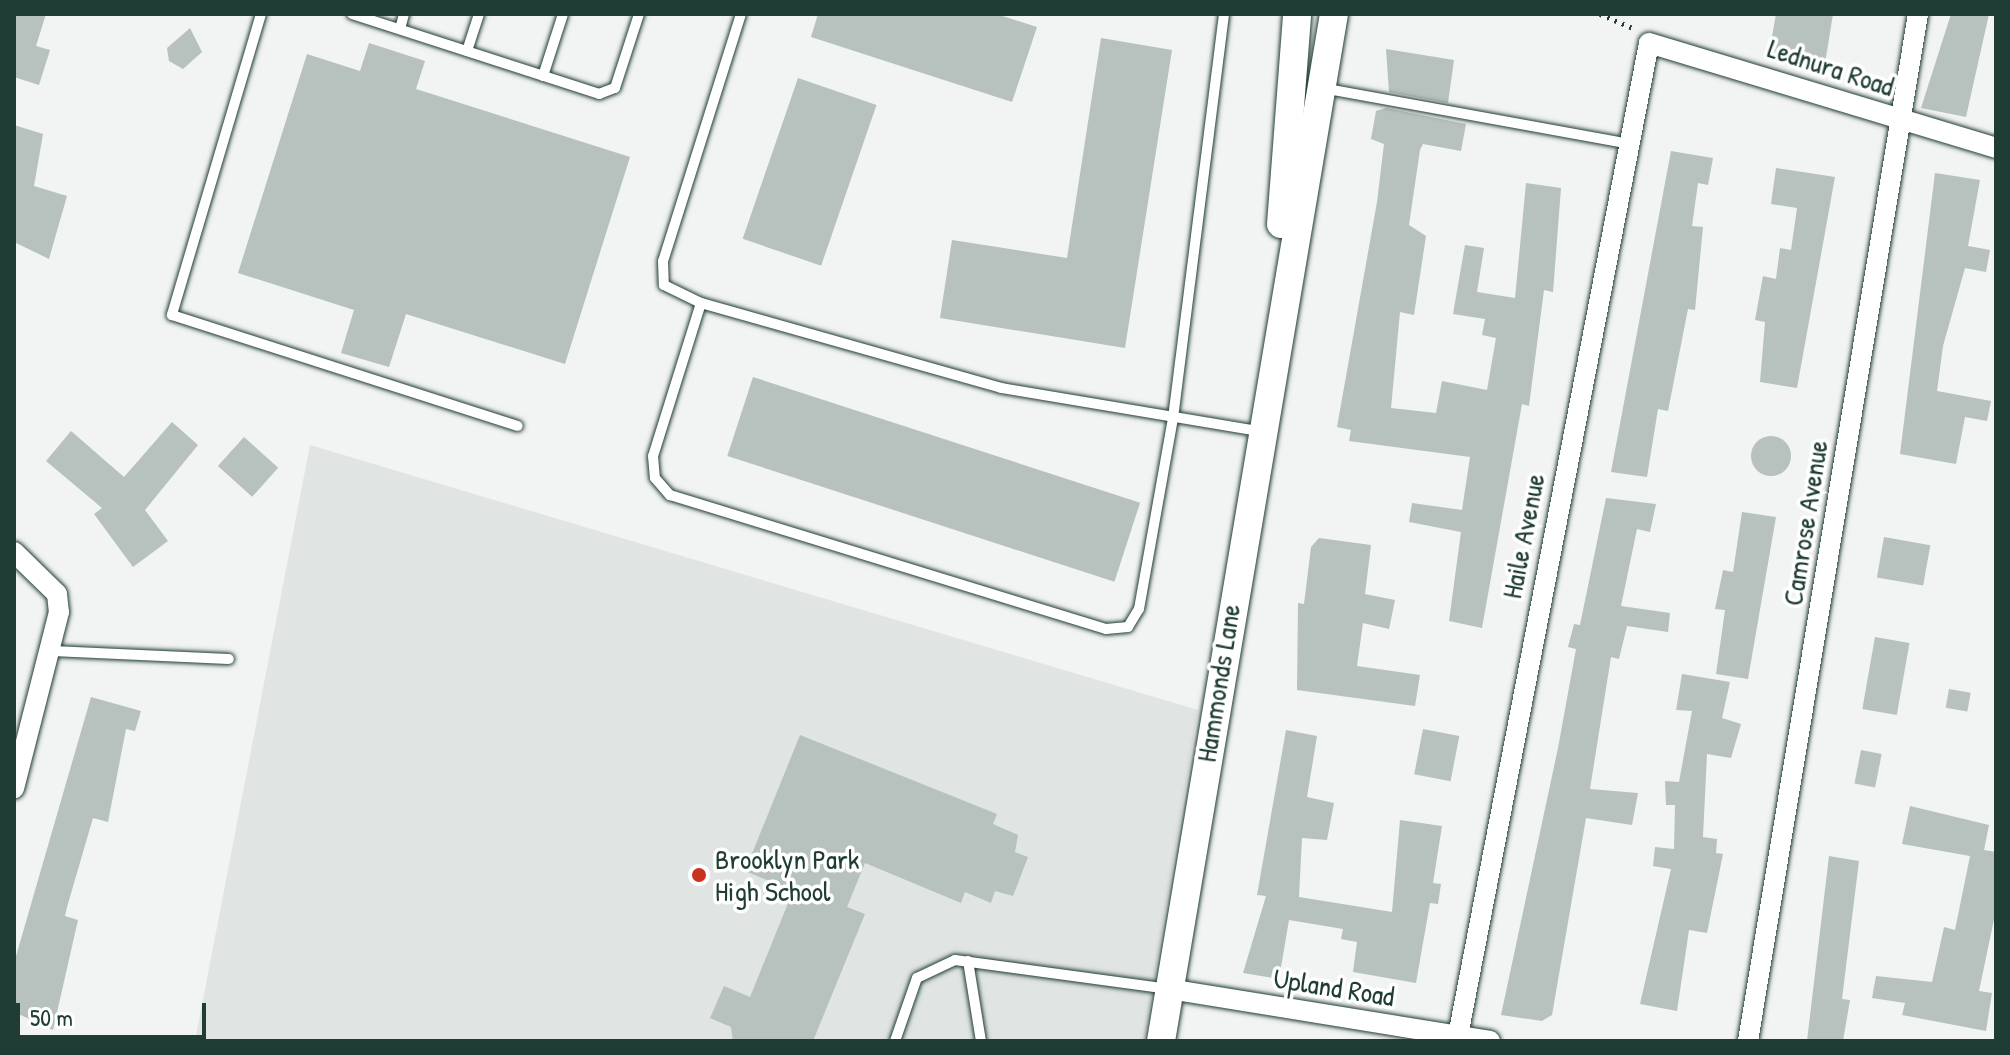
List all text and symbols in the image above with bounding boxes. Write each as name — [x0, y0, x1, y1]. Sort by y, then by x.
street label: Lednura Road — [1764, 31, 1898, 103]
street label: Camrose Avenue — [1775, 438, 1835, 608]
street label: Haile Avenue — [1494, 471, 1552, 601]
street label: Hammonds Lane — [1189, 602, 1247, 764]
place label: Brooklyn Park High School — [715, 842, 859, 908]
marker: Brooklyn Park High School — [690, 866, 708, 884]
street label: Upland Road — [1271, 961, 1397, 1013]
scale bar — [20, 987, 210, 1037]
text: 50 m — [30, 1001, 73, 1033]

